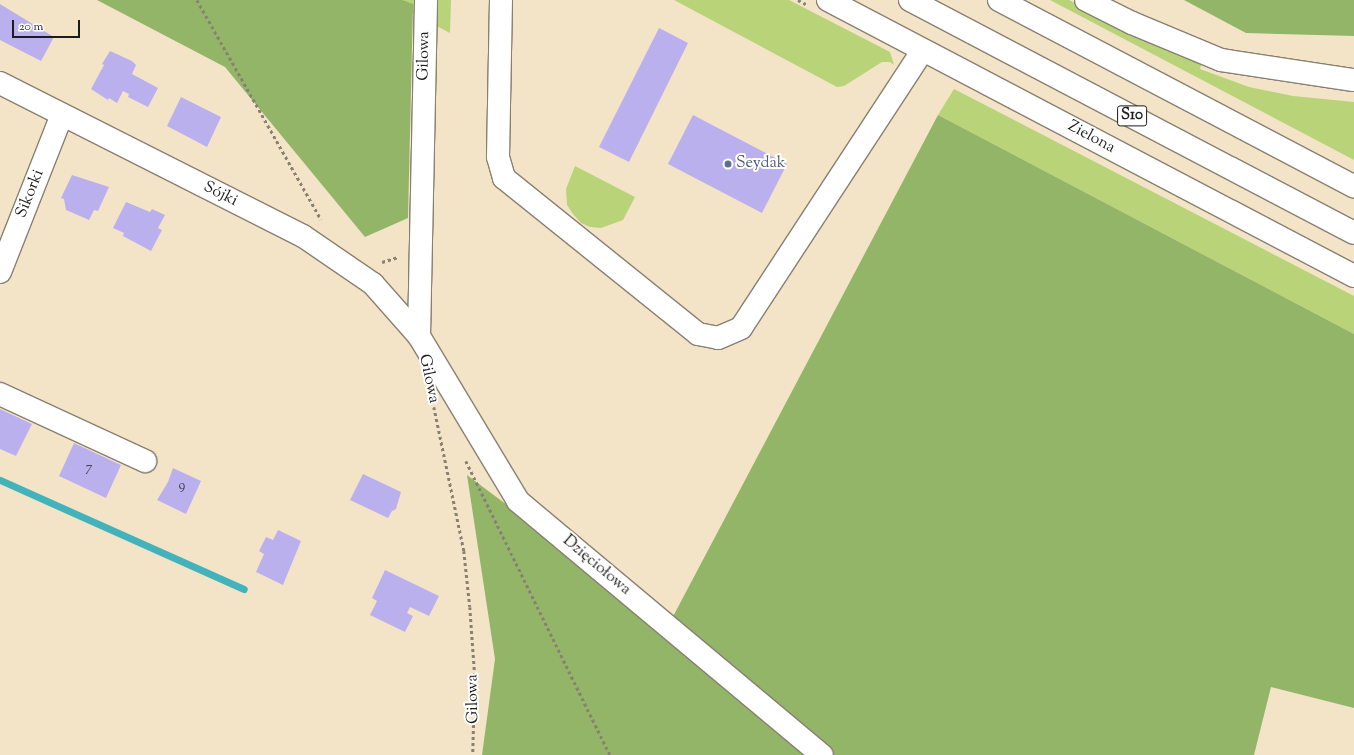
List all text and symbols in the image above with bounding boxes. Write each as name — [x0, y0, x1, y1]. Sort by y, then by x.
scale bar — [14, 12, 82, 38]
text: 20 m — [19, 18, 43, 36]
street label: Gilowa — [415, 31, 435, 81]
road number: S10 — [1117, 103, 1147, 129]
street label: Zielona — [1064, 118, 1118, 158]
place label: Seydak — [736, 154, 786, 174]
marker: Seydak — [723, 159, 733, 169]
street label: Sikorki — [13, 167, 49, 221]
street label: Sójki — [200, 178, 240, 212]
street label: Gilowa — [413, 353, 443, 405]
house number: 7 — [85, 460, 93, 476]
house number: 9 — [179, 478, 185, 494]
street label: Dzięciołowa — [558, 532, 634, 600]
street label: Gilowa — [464, 674, 484, 724]

